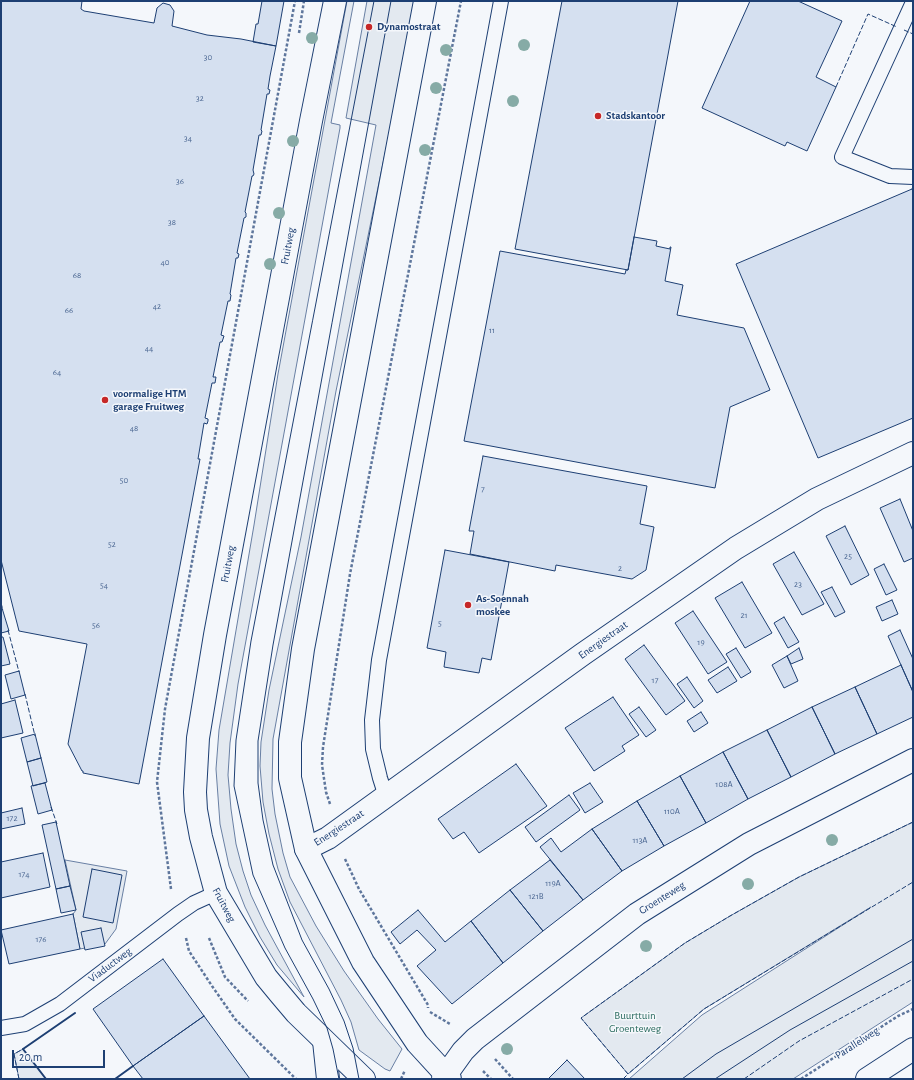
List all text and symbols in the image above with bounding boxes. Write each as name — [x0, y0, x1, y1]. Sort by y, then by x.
place label: Dynamostraat — [377, 20, 441, 34]
marker: Dynamostraat — [364, 22, 374, 32]
house number: 30 — [204, 52, 212, 62]
house number: 32 — [196, 93, 204, 103]
place label: Stadskantoor — [606, 109, 665, 123]
marker: Stadskantoor — [593, 111, 603, 121]
house number: 34 — [184, 133, 192, 143]
house number: 36 — [176, 176, 184, 186]
house number: 38 — [168, 217, 176, 227]
street label: Fruitweg — [278, 226, 298, 266]
house number: 40 — [160, 257, 170, 267]
house number: 68 — [73, 270, 81, 280]
house number: 42 — [153, 301, 161, 311]
house number: 66 — [65, 305, 73, 315]
house number: 11 — [489, 325, 495, 335]
house number: 44 — [145, 343, 153, 353]
house number: 64 — [53, 367, 61, 377]
place label: voormalige HTM garage Fruitweg — [113, 387, 187, 413]
marker: voormalige HTM garage Fruitweg — [100, 395, 110, 405]
house number: 48 — [130, 423, 138, 433]
house number: 50 — [120, 475, 128, 485]
house number: 7 — [481, 484, 485, 494]
house number: 52 — [108, 539, 116, 549]
street label: Fruitweg — [218, 544, 238, 584]
house number: 25 — [844, 551, 852, 561]
house number: 2 — [618, 563, 622, 573]
house number: 23 — [794, 579, 802, 589]
house number: 54 — [100, 580, 108, 590]
place label: As-Soennah moskee — [476, 592, 529, 618]
marker: As-Soennah moskee — [463, 600, 473, 610]
house number: 21 — [740, 610, 748, 620]
house number: 5 — [438, 618, 442, 628]
street label: Energiestraat — [576, 618, 630, 662]
house number: 56 — [92, 620, 100, 630]
house number: 19 — [697, 637, 705, 647]
house number: 17 — [652, 675, 658, 685]
house number: 108A — [715, 779, 733, 789]
house number: 110A — [664, 806, 680, 816]
street label: Energiestraat — [311, 807, 367, 849]
house number: 172 — [7, 813, 17, 823]
house number: 113A — [632, 835, 648, 845]
house number: 174 — [18, 869, 30, 879]
house number: 119A — [545, 878, 561, 888]
street label: Groenteweg — [636, 879, 688, 917]
street label: Fruitweg — [209, 885, 239, 925]
house number: 121B — [528, 891, 544, 901]
house number: 176 — [35, 934, 47, 944]
street label: Viaductweg — [86, 945, 134, 985]
park label: Buurttuin Groenteweg — [609, 1009, 661, 1035]
street label: Parallelweg — [833, 1024, 881, 1062]
scale bar — [14, 1042, 107, 1068]
text: 20 m — [19, 1051, 42, 1063]

